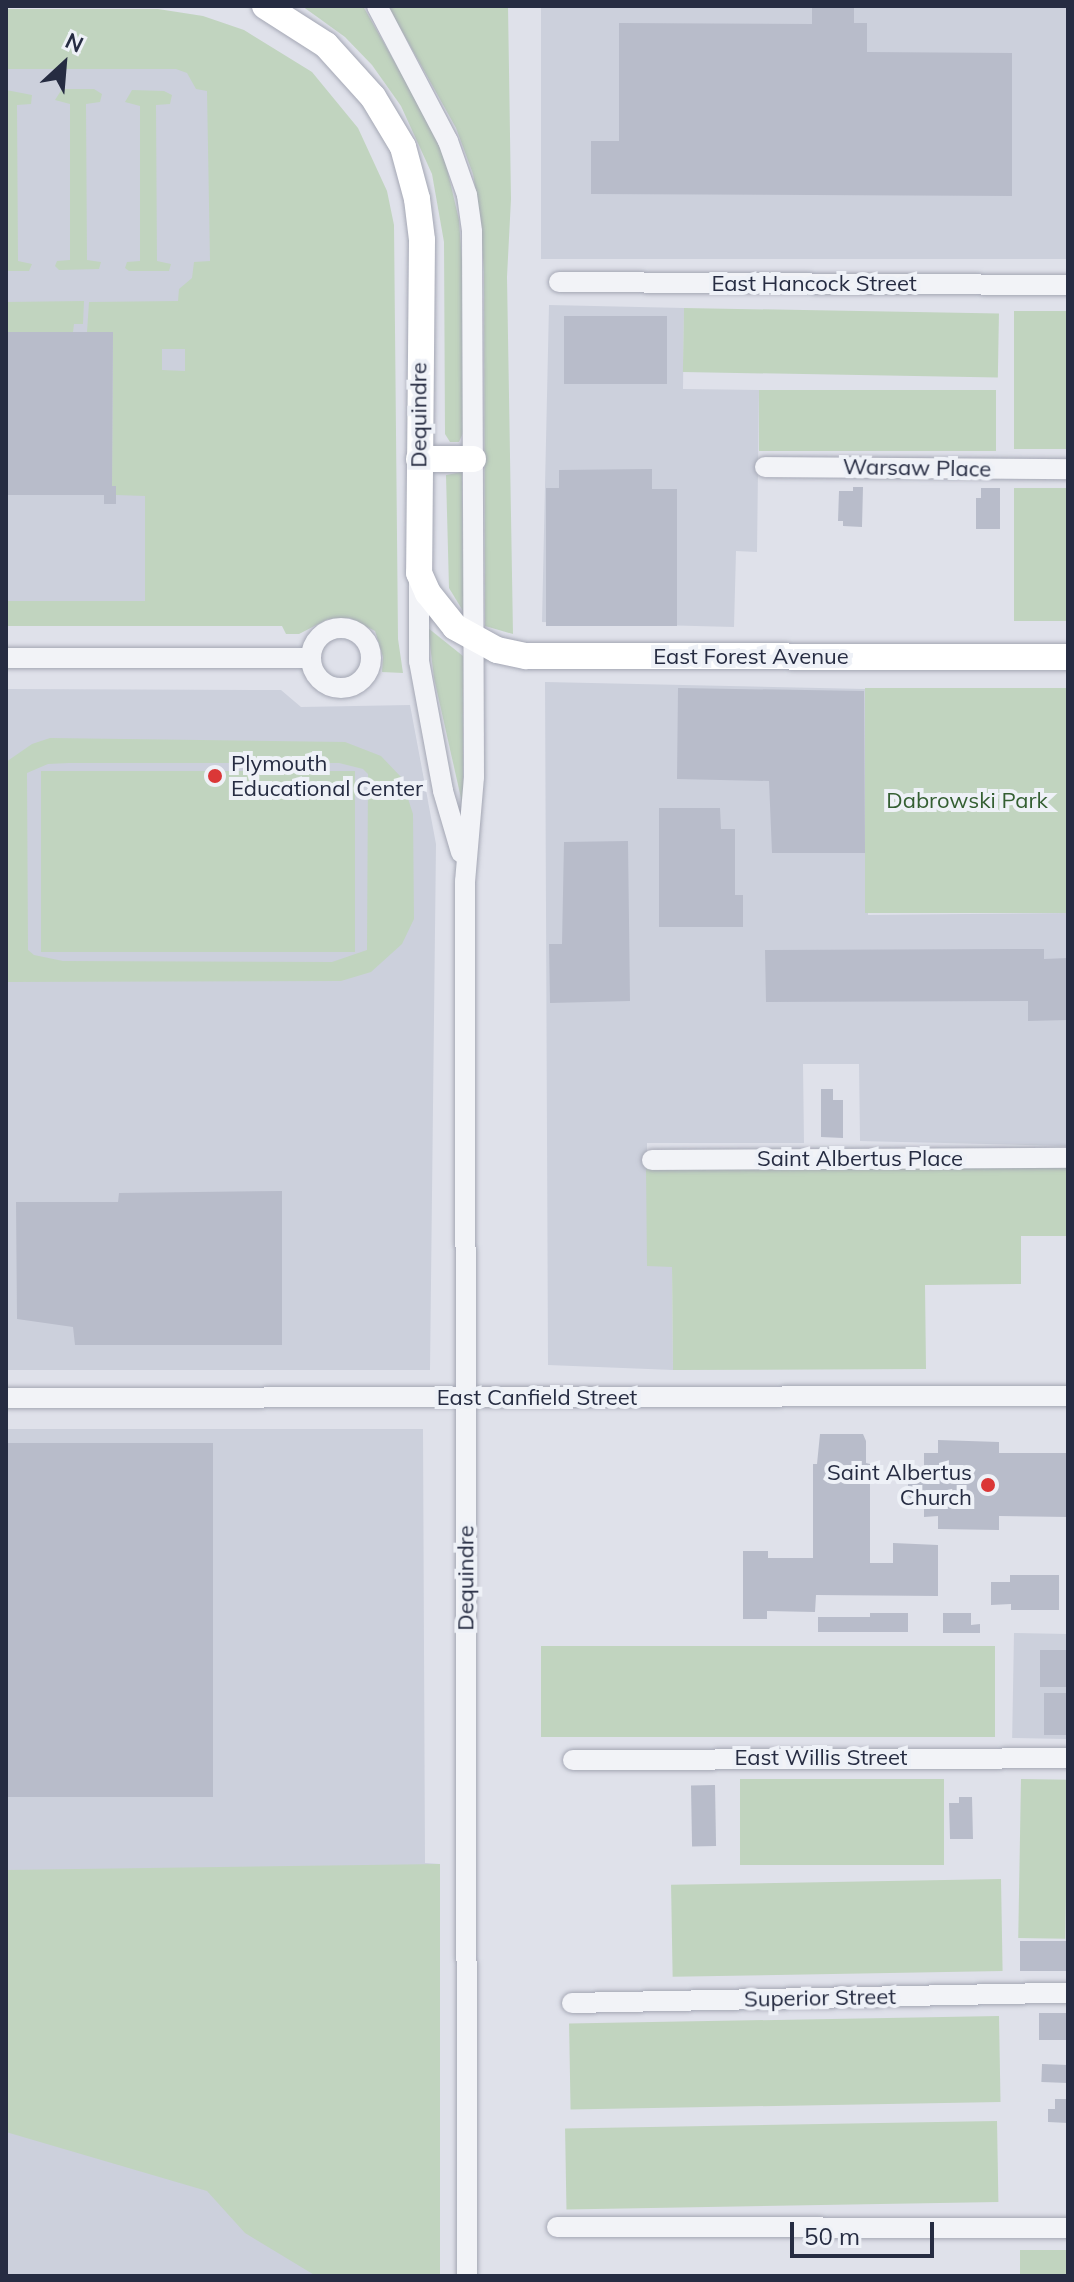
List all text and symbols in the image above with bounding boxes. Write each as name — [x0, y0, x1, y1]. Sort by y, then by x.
north arrow — [24, 24, 104, 104]
text: N — [61, 26, 88, 59]
street label: East Hancock Street — [711, 271, 917, 297]
street label: Dequindre — [406, 362, 432, 468]
street label: Warsaw Place — [843, 454, 991, 482]
street label: East Forest Avenue — [653, 644, 849, 670]
place label: Plymouth Educational Center — [231, 750, 423, 802]
marker: Plymouth Educational Center — [206, 767, 224, 785]
park label: Dabrowski Park — [886, 788, 1048, 814]
street label: Saint Albertus Place — [757, 1146, 963, 1172]
street label: East Canfield Street — [437, 1385, 637, 1411]
place label: Saint Albertus Church — [827, 1459, 972, 1510]
marker: Saint Albertus Church — [979, 1476, 997, 1494]
street label: Dequindre — [453, 1525, 479, 1631]
street label: East Willis Street — [734, 1745, 908, 1771]
street label: Superior Street — [744, 1983, 896, 2013]
scale bar — [794, 2206, 938, 2256]
text: 50 m — [804, 2221, 860, 2251]

